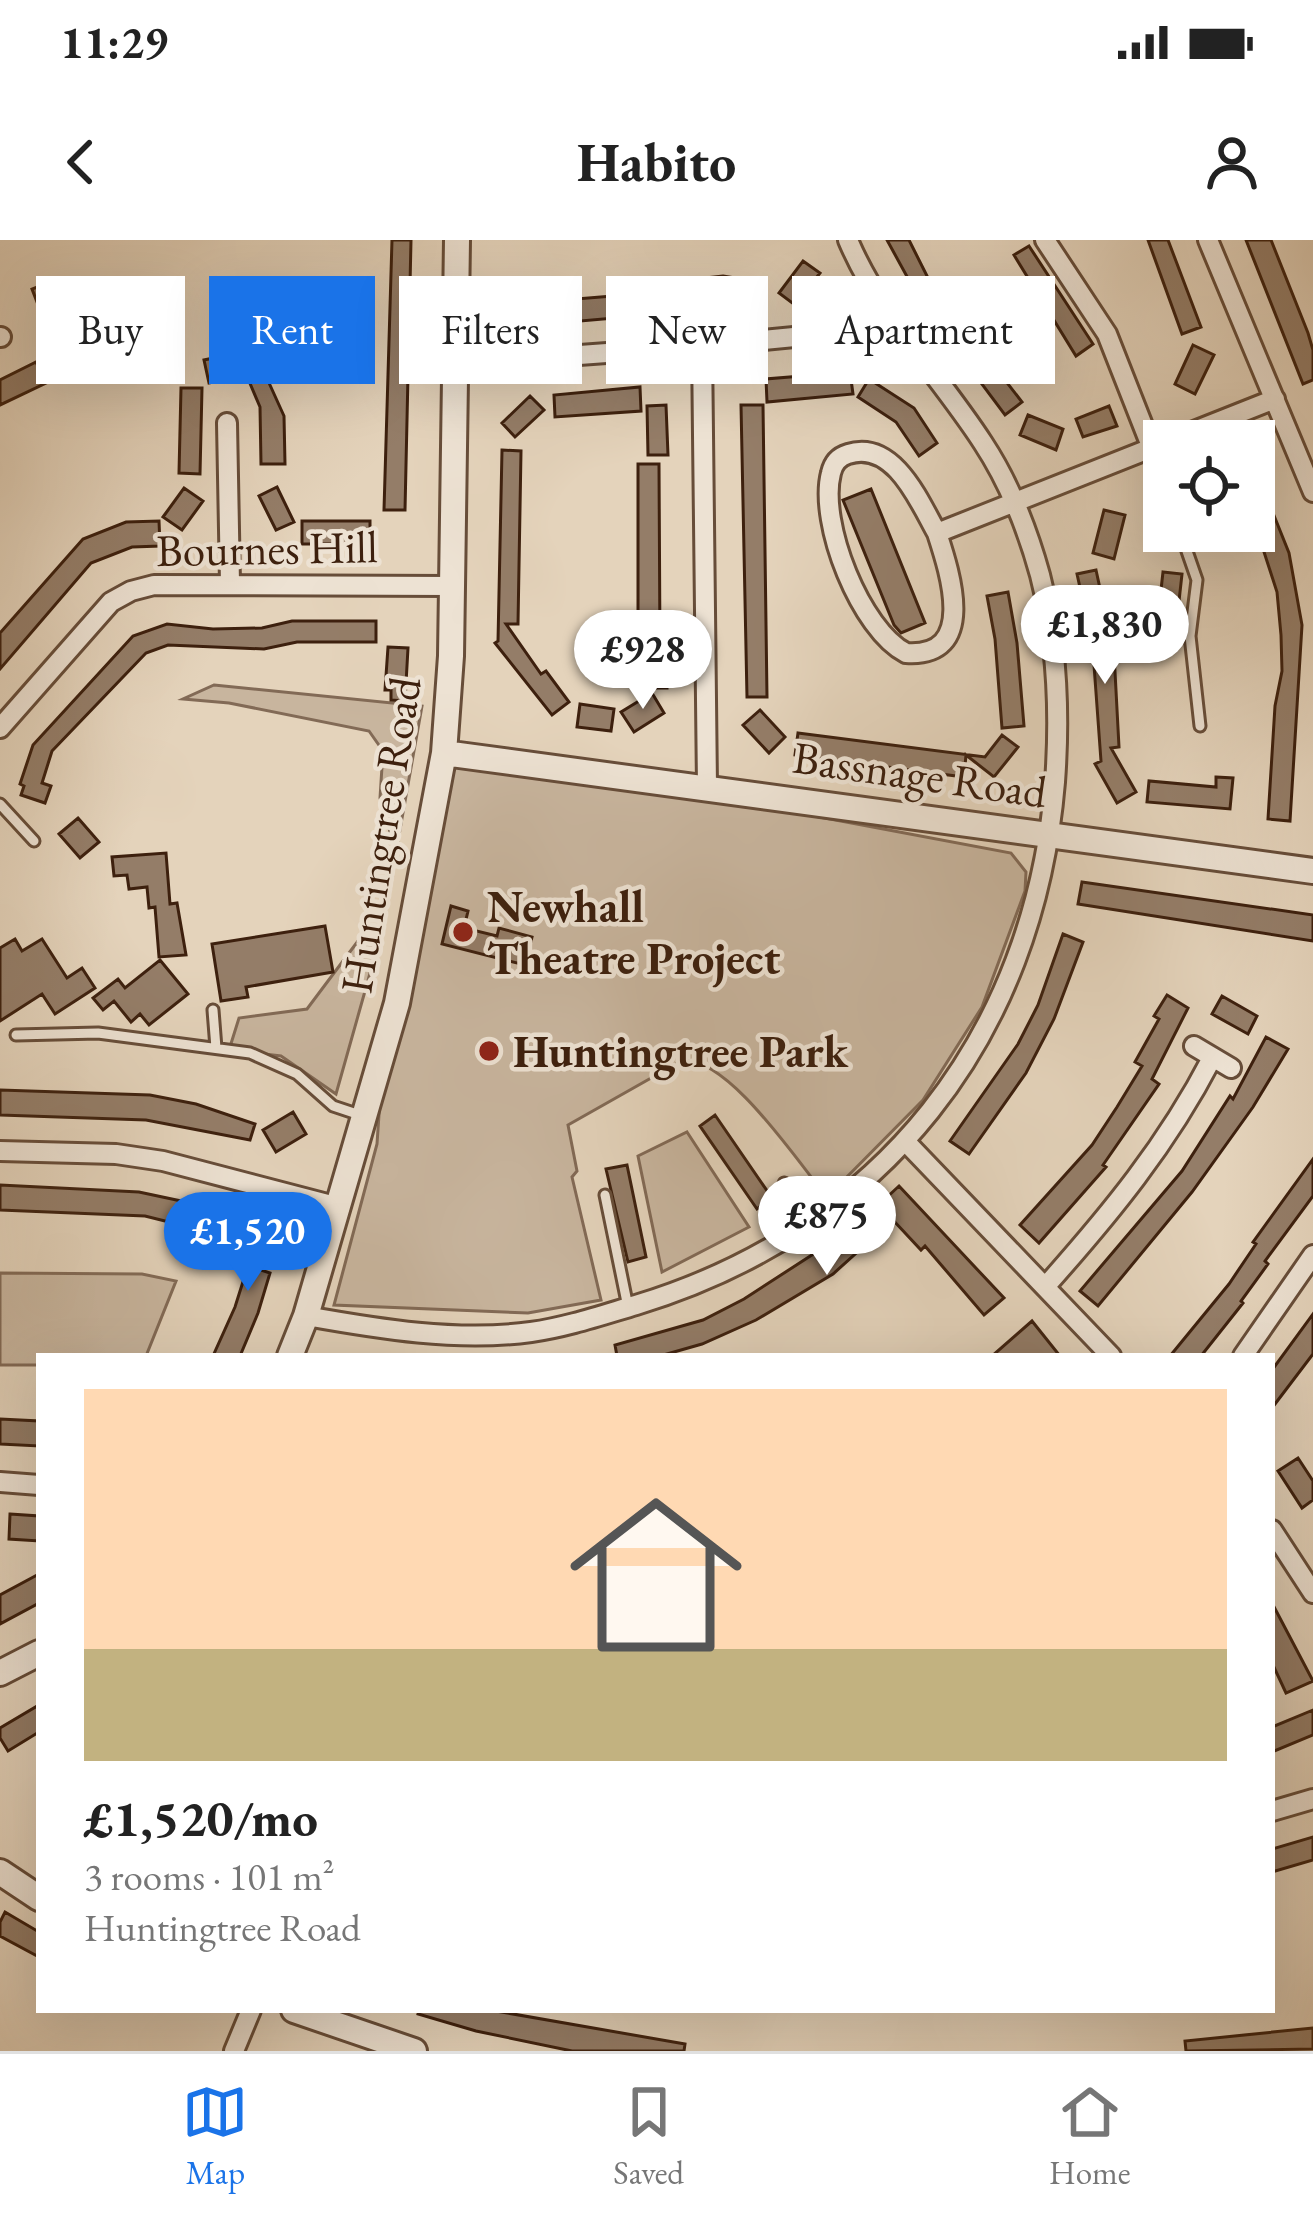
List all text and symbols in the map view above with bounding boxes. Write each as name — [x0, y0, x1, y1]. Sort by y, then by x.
text: 11:29 — [60, 13, 168, 71]
text: Habito — [577, 127, 736, 197]
icon: back — [48, 129, 114, 195]
icon: person — [1199, 129, 1265, 195]
chip: Buy — [36, 276, 185, 384]
chip: Rent — [209, 276, 375, 384]
chip: Filters — [399, 276, 582, 384]
chip: New — [606, 276, 768, 384]
chip: Apartment — [792, 276, 1055, 384]
map controls — [1143, 420, 1275, 552]
button: locate — [1143, 420, 1275, 552]
street label: Bournes Hill — [156, 517, 378, 579]
pin: £1,830 — [1007, 585, 1203, 687]
text: £1,830 — [1048, 598, 1162, 649]
pin: £928 — [572, 610, 714, 712]
text: £928 — [601, 623, 685, 674]
street label: Huntingtree Road — [326, 673, 434, 997]
street label: Bassnage Road — [789, 728, 1051, 821]
place label: Newhall Theatre Project — [487, 877, 780, 988]
marker: Newhall Theatre Project — [450, 919, 476, 945]
place label: Huntingtree Park — [513, 1022, 850, 1081]
marker: Huntingtree Park — [476, 1038, 502, 1064]
pin: £875 — [756, 1176, 898, 1278]
text: £875 — [785, 1189, 869, 1240]
pin: £1,520 — [150, 1192, 346, 1294]
text: £1,520 — [191, 1205, 305, 1256]
icon: home — [548, 1467, 764, 1683]
text: £1,520/mo — [84, 1785, 318, 1851]
text: 3 rooms · 101 m² — [84, 1851, 335, 1902]
text: Huntingtree Road — [84, 1902, 361, 1953]
tab: Map — [182, 2079, 248, 2194]
tab: Saved — [613, 2079, 684, 2194]
tab: Home — [1049, 2079, 1131, 2194]

